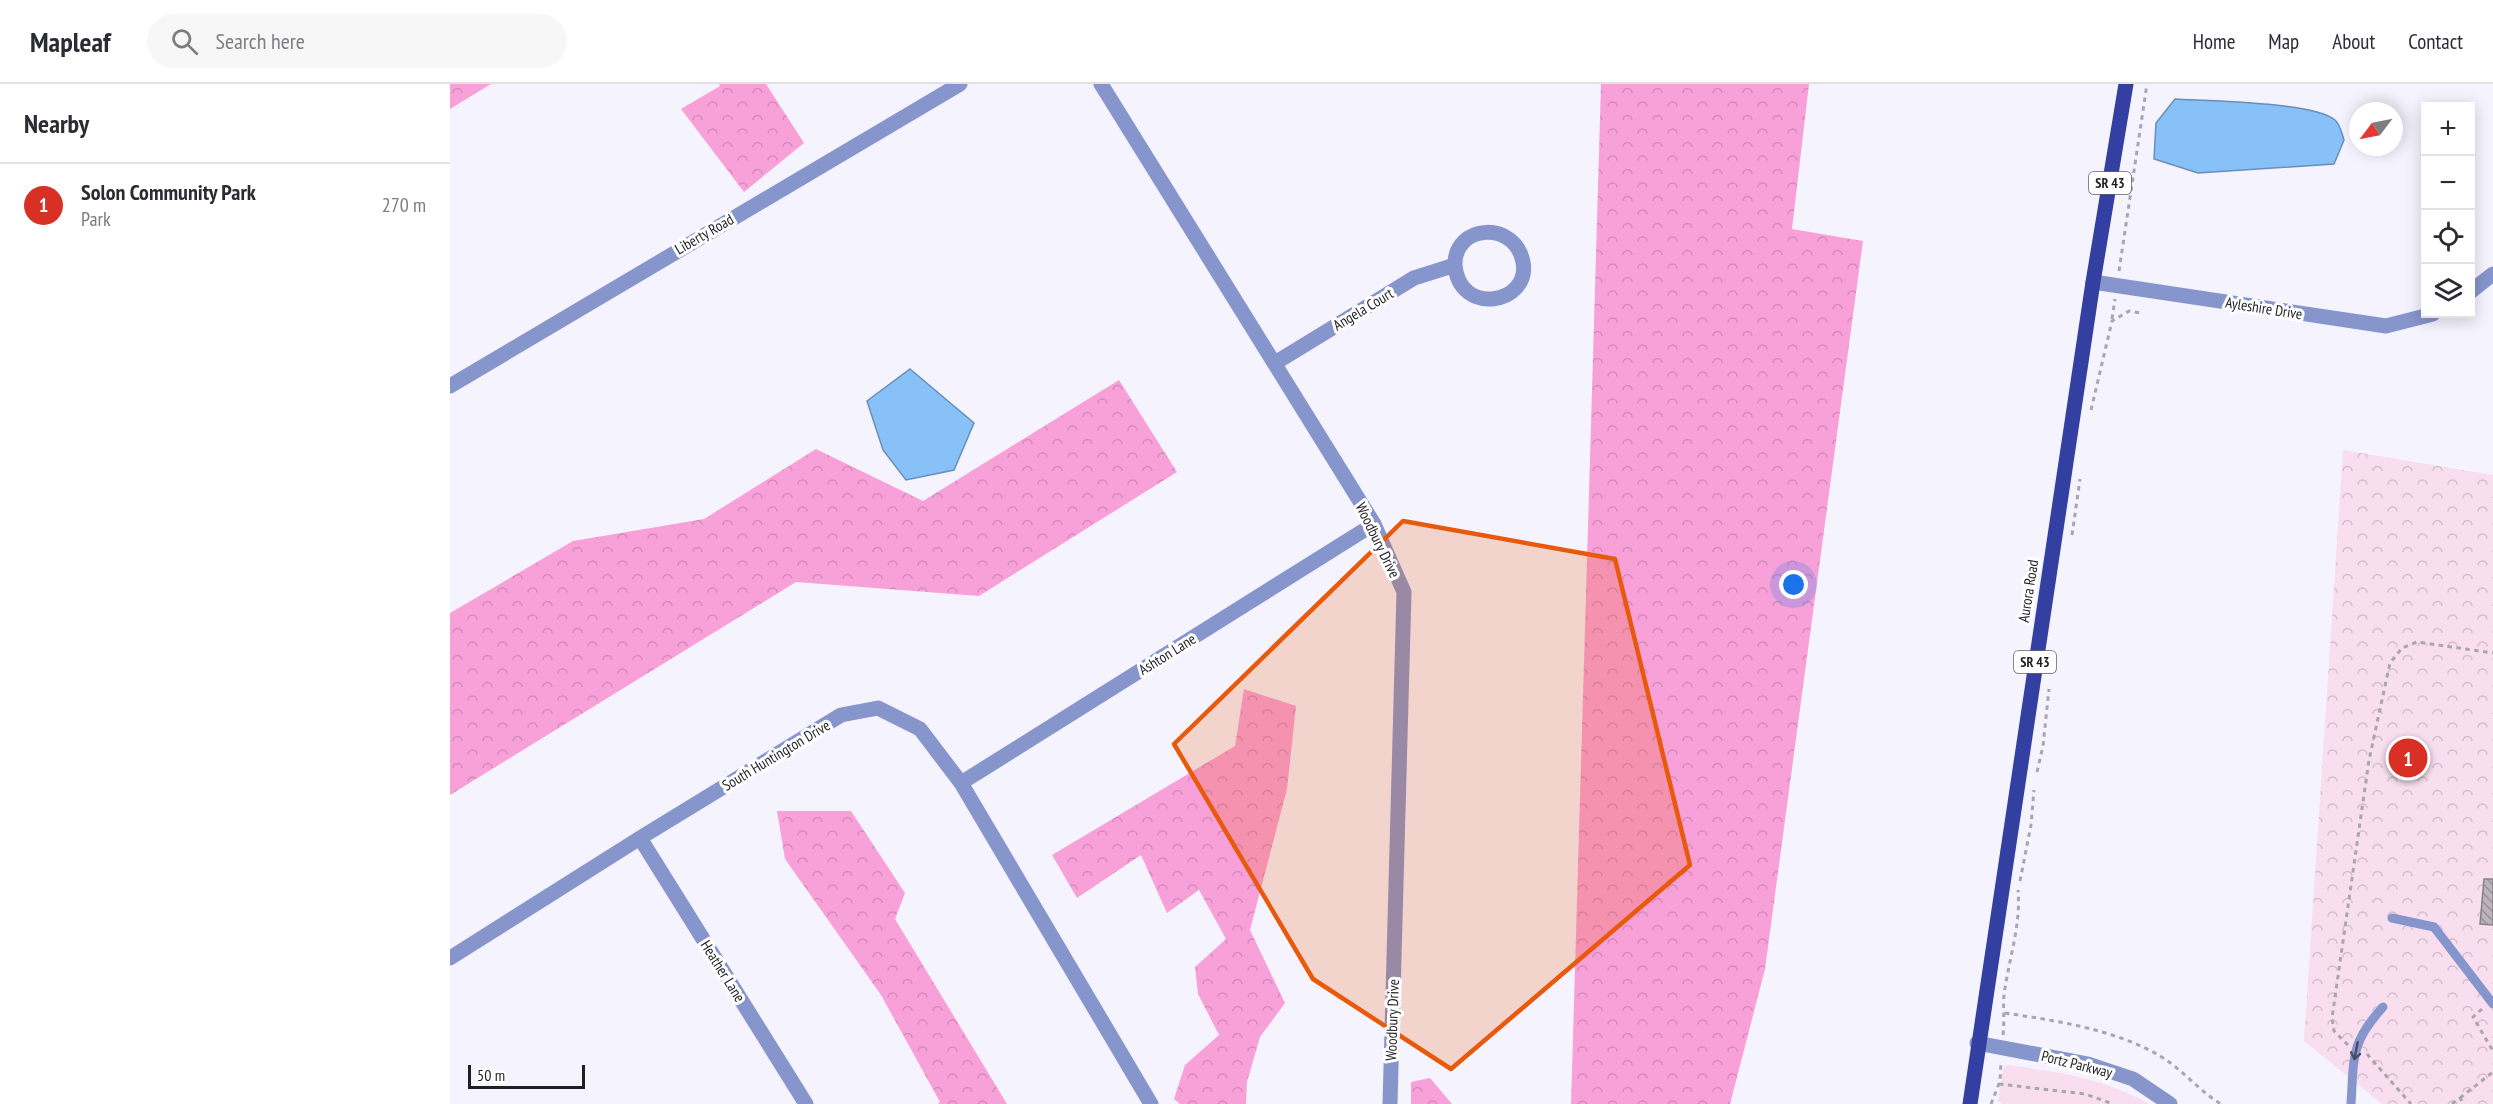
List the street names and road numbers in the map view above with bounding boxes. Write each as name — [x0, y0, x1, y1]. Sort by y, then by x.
road number: SR 43 — [2089, 172, 2131, 194]
street label: Liberty Road — [671, 210, 737, 258]
street label: Angela Court — [1329, 284, 1397, 334]
street label: Ayleshire Drive — [2224, 293, 2304, 323]
street label: Woodbury Drive — [1352, 499, 1404, 581]
street label: Aurora Road — [2014, 558, 2042, 624]
street label: Ashton Lane — [1135, 629, 1199, 679]
road number: SR 43 — [2014, 651, 2056, 673]
street label: South Huntington Drive — [719, 715, 833, 795]
street label: Heather Lane — [697, 937, 749, 1005]
street label: Woodbury Drive — [1381, 979, 1403, 1061]
street label: Portz Parkway — [2040, 1046, 2115, 1082]

